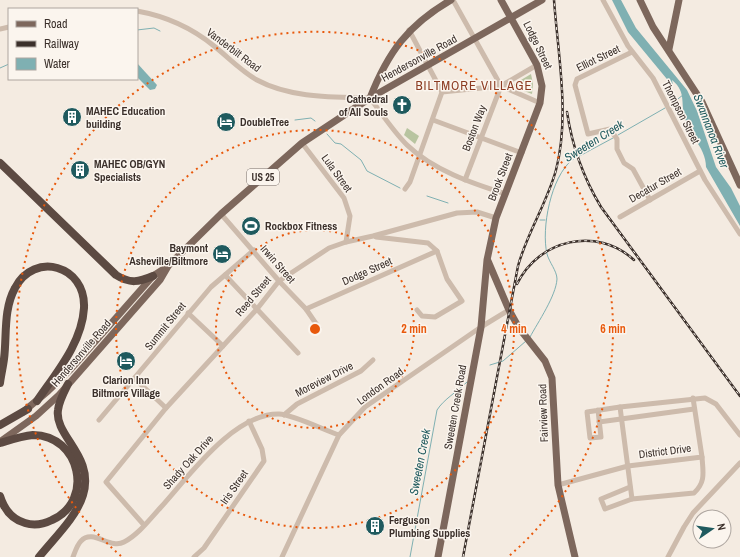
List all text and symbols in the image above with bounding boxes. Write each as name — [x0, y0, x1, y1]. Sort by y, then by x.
legend — [8, 8, 138, 80]
text: Road — [44, 16, 68, 32]
street label: Lodge Street — [520, 19, 556, 72]
street label: Vanderbilt Road — [204, 25, 264, 75]
street label: Hendersonville Road — [379, 31, 459, 85]
text: Railway — [44, 36, 79, 52]
street label: Elliot Street — [574, 41, 622, 75]
text: Water — [44, 56, 71, 72]
district label: BILTMORE VILLAGE — [415, 77, 533, 94]
street label: Thompson Street — [659, 78, 703, 146]
place label: Cathedral of All Souls — [339, 92, 388, 119]
water label: Swannanoa River — [690, 92, 733, 171]
church icon: Cathedral of All Souls — [391, 94, 413, 116]
street label: Boston Way — [459, 102, 489, 153]
place label: MAHEC Education building — [86, 104, 165, 131]
building icon: MAHEC Education building — [61, 106, 83, 128]
hotel icon: DoubleTree — [215, 111, 237, 133]
place label: DoubleTree — [240, 115, 289, 129]
water label: Sweeten Creek — [561, 116, 628, 166]
street label: Lula Street — [319, 151, 356, 195]
street label: Brook Street — [484, 151, 516, 203]
place label: MAHEC OB/GYN Specialists — [94, 157, 165, 184]
building icon: MAHEC OB/GYN Specialists — [69, 159, 91, 181]
street label: Decatur Street — [626, 164, 684, 206]
road number: US 25 — [247, 169, 279, 185]
sports icon: Rockbox Fitness — [240, 215, 262, 237]
place label: Rockbox Fitness — [265, 219, 337, 233]
place label: Baymont Asheville/Biltmore — [129, 241, 208, 268]
street label: Irwin Street — [258, 242, 299, 286]
hotel icon: Baymont Asheville/Biltmore — [211, 243, 233, 265]
street label: Dodge Street — [340, 254, 395, 288]
street label: Reed Street — [232, 273, 274, 319]
street label: Summit Street — [141, 299, 189, 353]
street label: Hendersonville Road — [48, 317, 114, 389]
text: 2 min — [401, 321, 427, 337]
text: 4 min — [501, 321, 527, 337]
text: 6 min — [600, 321, 626, 337]
centre of rings — [308, 322, 322, 336]
hotel icon: Clarion Inn Biltmore Village — [115, 350, 137, 372]
street label: Moreview Drive — [293, 358, 355, 400]
street label: London Road — [354, 364, 406, 408]
street label: Sweeten Creek Road — [441, 364, 469, 450]
place label: Clarion Inn Biltmore Village — [92, 373, 160, 400]
street label: Fairview Road — [535, 384, 551, 442]
water label: Sweeten Creek — [406, 426, 434, 497]
street label: Shady Oak Drive — [160, 432, 216, 492]
street label: District Drive — [638, 441, 692, 461]
street label: Iris Street — [217, 467, 251, 507]
north arrow — [692, 509, 732, 549]
place label: Ferguson Plumbing Supplies — [389, 513, 470, 540]
building icon: Ferguson Plumbing Supplies — [364, 515, 386, 537]
text: N — [714, 522, 729, 531]

